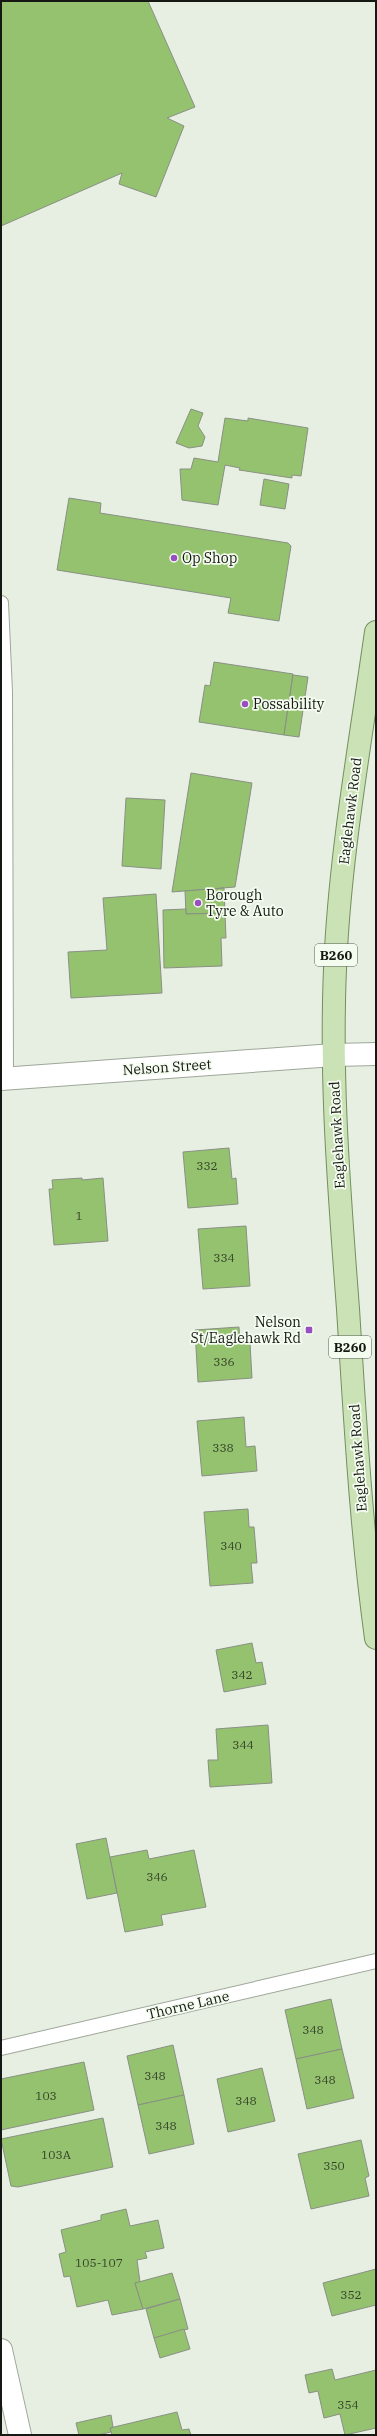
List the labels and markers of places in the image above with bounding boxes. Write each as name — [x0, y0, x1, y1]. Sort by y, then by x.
place label: Op Shop — [182, 549, 237, 567]
marker: Op Shop — [169, 553, 179, 563]
place label: Possability — [253, 695, 325, 713]
marker: Possability — [240, 699, 250, 709]
place label: Borough Tyre & Auto — [206, 886, 284, 920]
marker: Borough Tyre & Auto — [193, 898, 203, 908]
place label: Nelson St/Eaglehawk Rd — [190, 1313, 301, 1347]
marker: Nelson St/Eaglehawk Rd — [304, 1325, 314, 1335]

